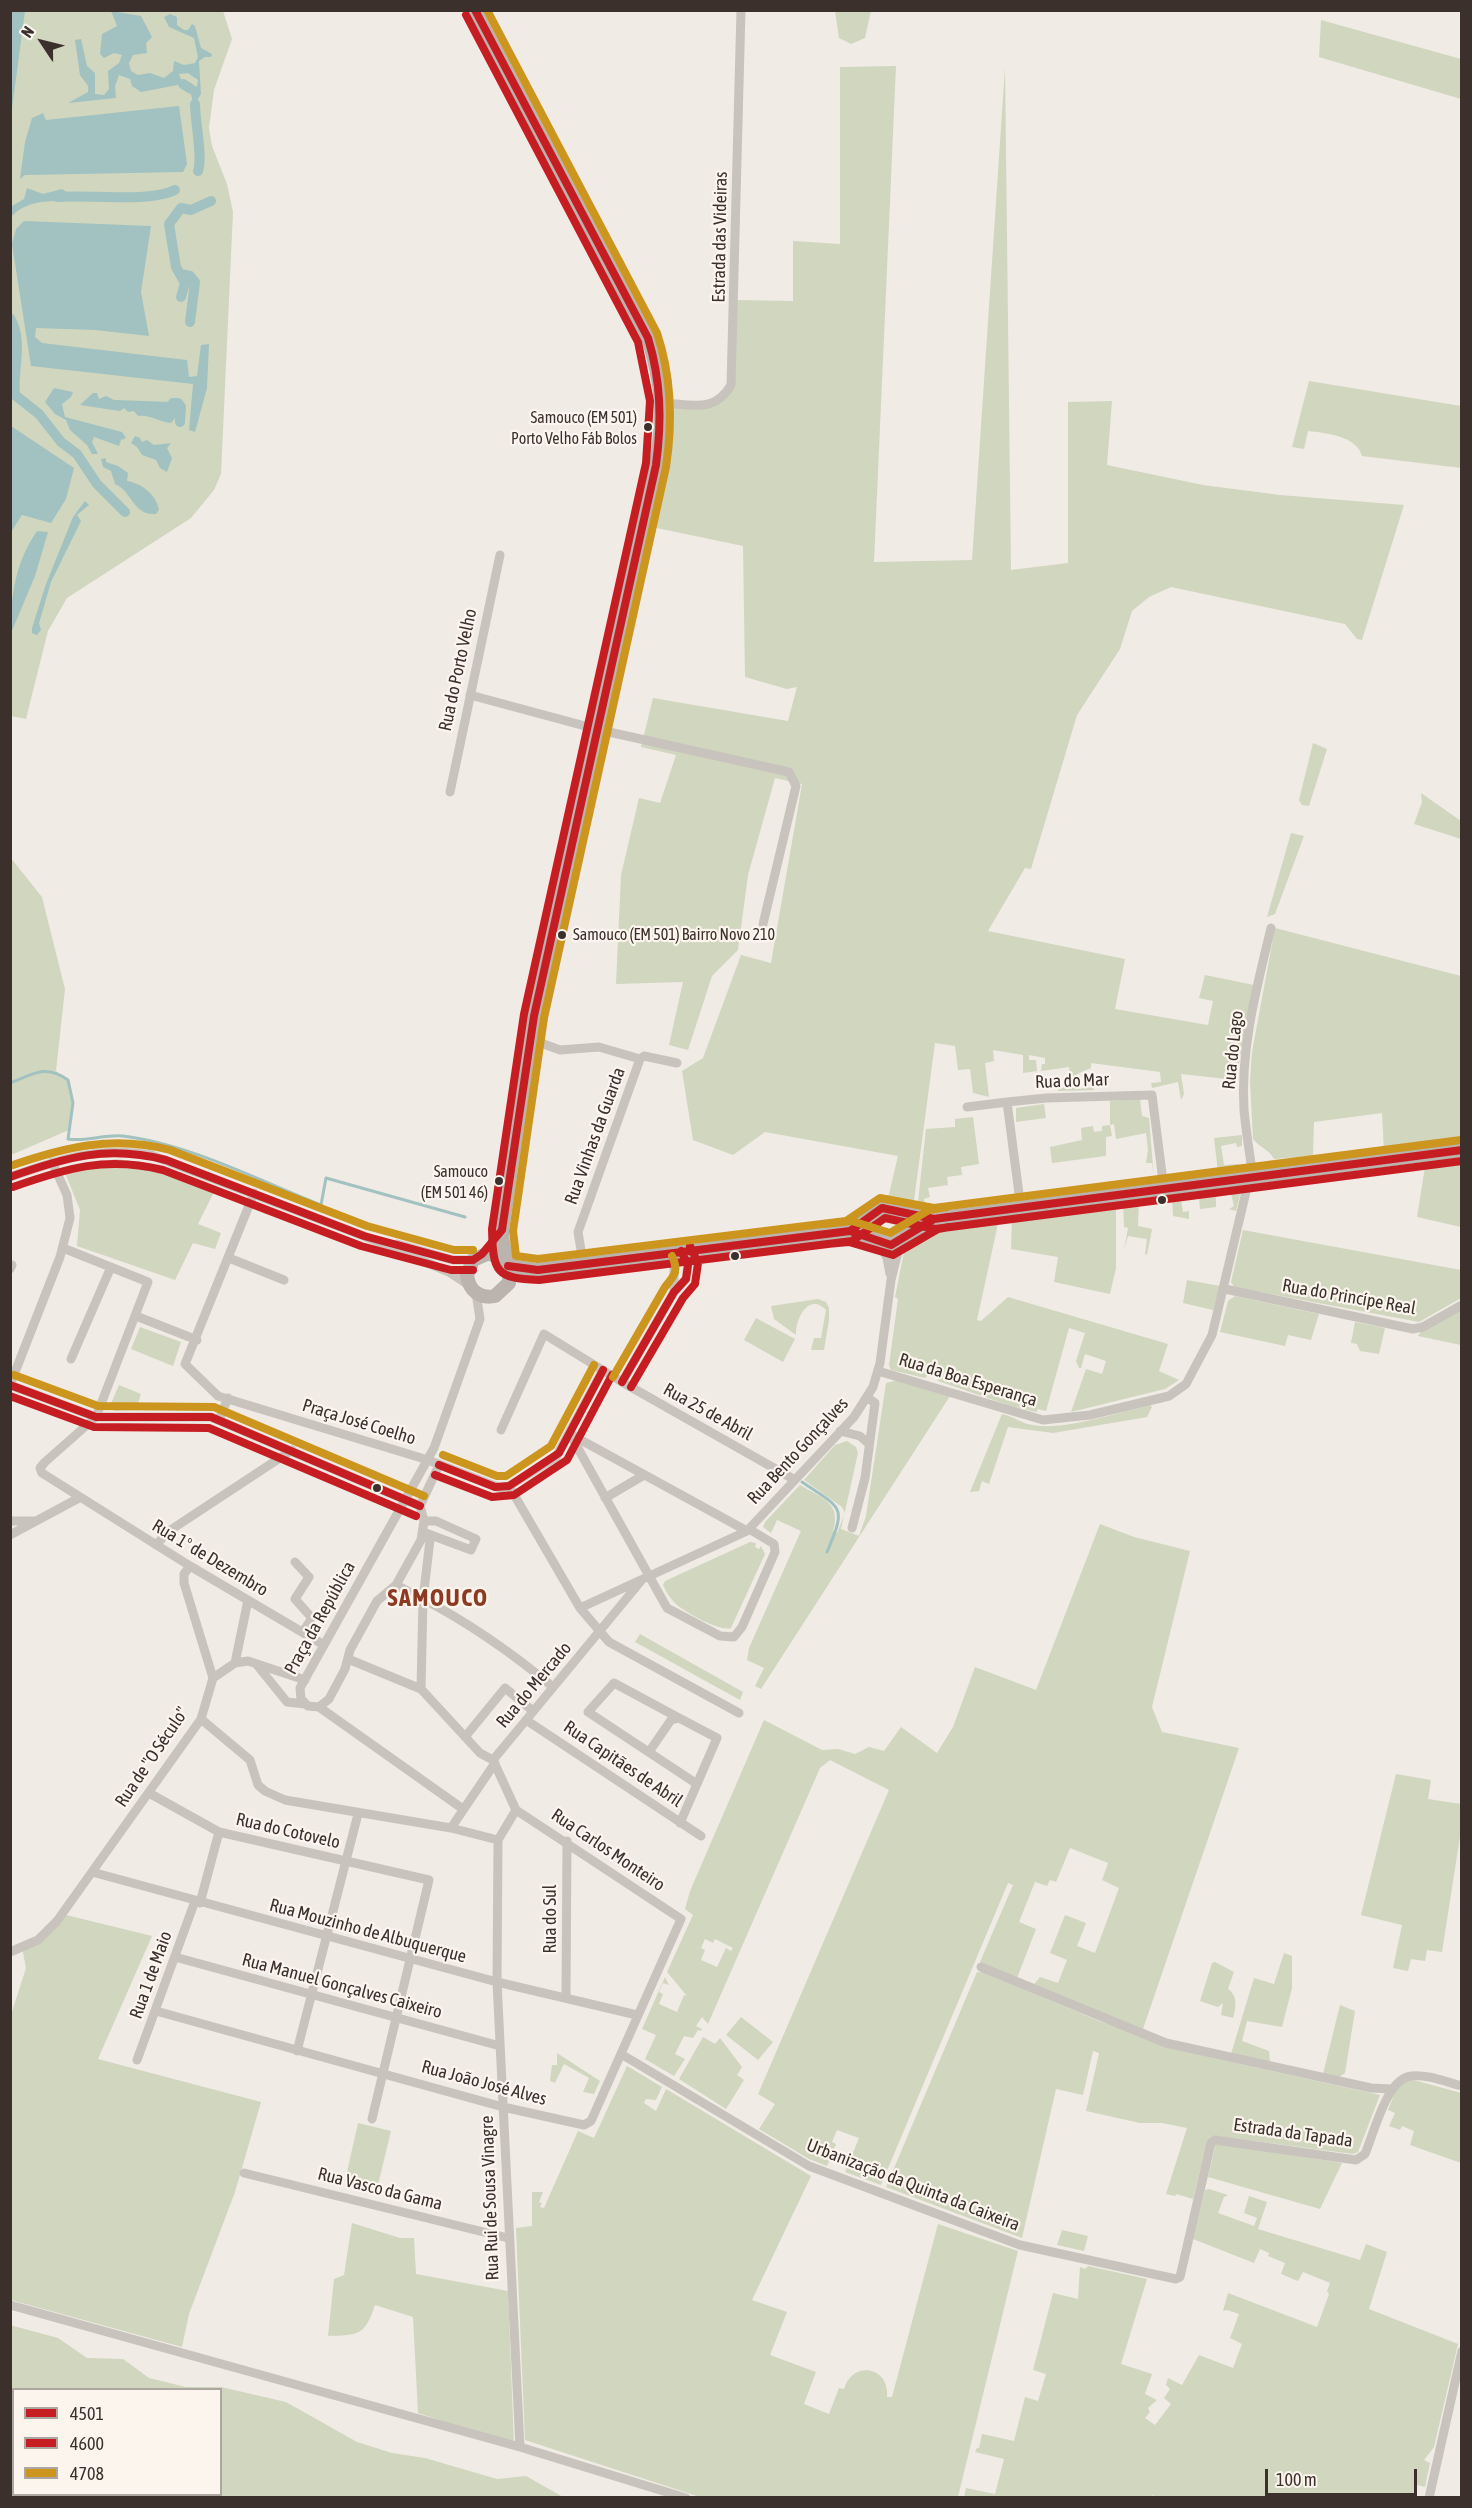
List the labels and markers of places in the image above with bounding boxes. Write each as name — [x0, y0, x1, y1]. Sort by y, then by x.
place label: Samouco (EM 501) Porto Velho Fáb Bolos — [511, 408, 637, 446]
marker: Samouco (EM 501) Porto Velho Fáb Bolos — [642, 421, 654, 433]
place label: Samouco (EM 501) Bairro Novo 210 — [573, 925, 775, 945]
marker: Samouco (EM 501) Bairro Novo 210 — [556, 929, 568, 941]
place label: Samouco (EM 501 46) — [421, 1162, 488, 1200]
marker: Samouco (EM 501 46) — [493, 1175, 505, 1187]
unlabelled marker — [1156, 1194, 1168, 1206]
unlabelled marker — [729, 1250, 741, 1262]
unlabelled marker — [371, 1482, 383, 1494]

